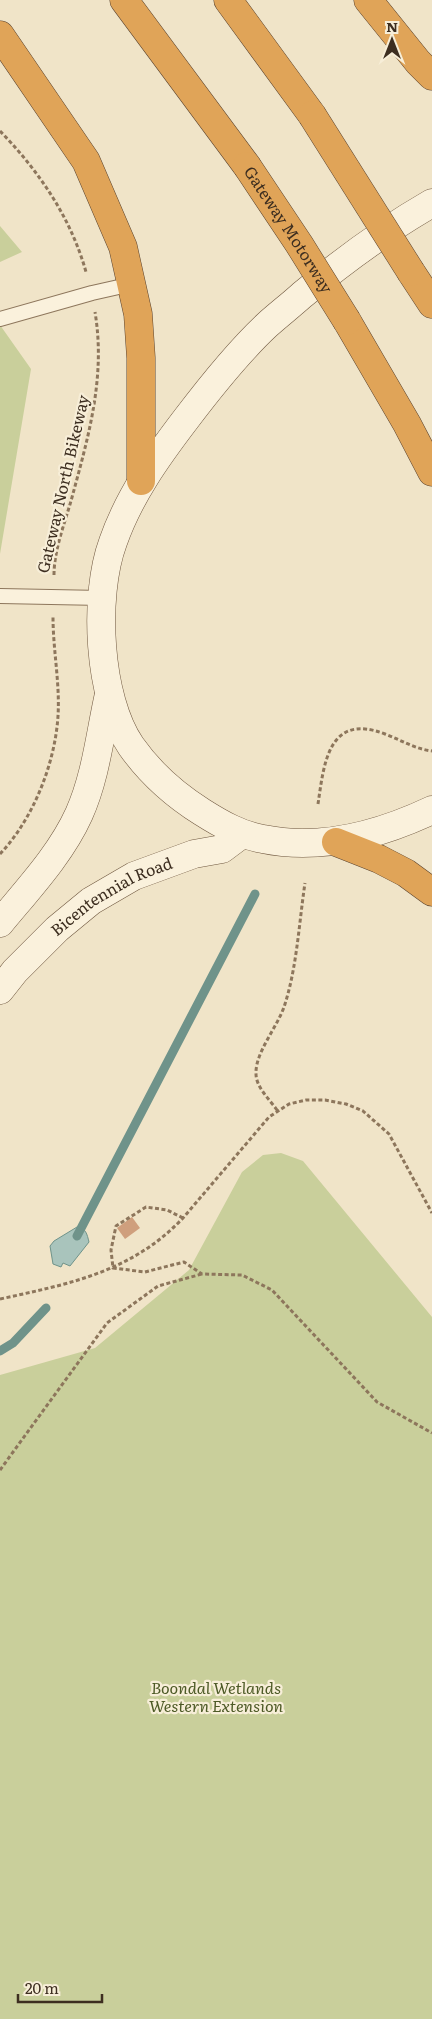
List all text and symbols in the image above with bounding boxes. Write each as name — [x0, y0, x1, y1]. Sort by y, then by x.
north arrow — [367, 15, 417, 65]
text: N — [386, 16, 398, 36]
street label: Gateway Motorway — [239, 161, 340, 298]
street label: Gateway North Bikeway — [30, 392, 94, 575]
street label: Bicentennial Road — [45, 850, 176, 941]
park label: Boondal Wetlands Western Extension — [149, 1675, 284, 1717]
scale bar — [18, 1972, 101, 2004]
text: 20 m — [25, 1976, 59, 1999]

